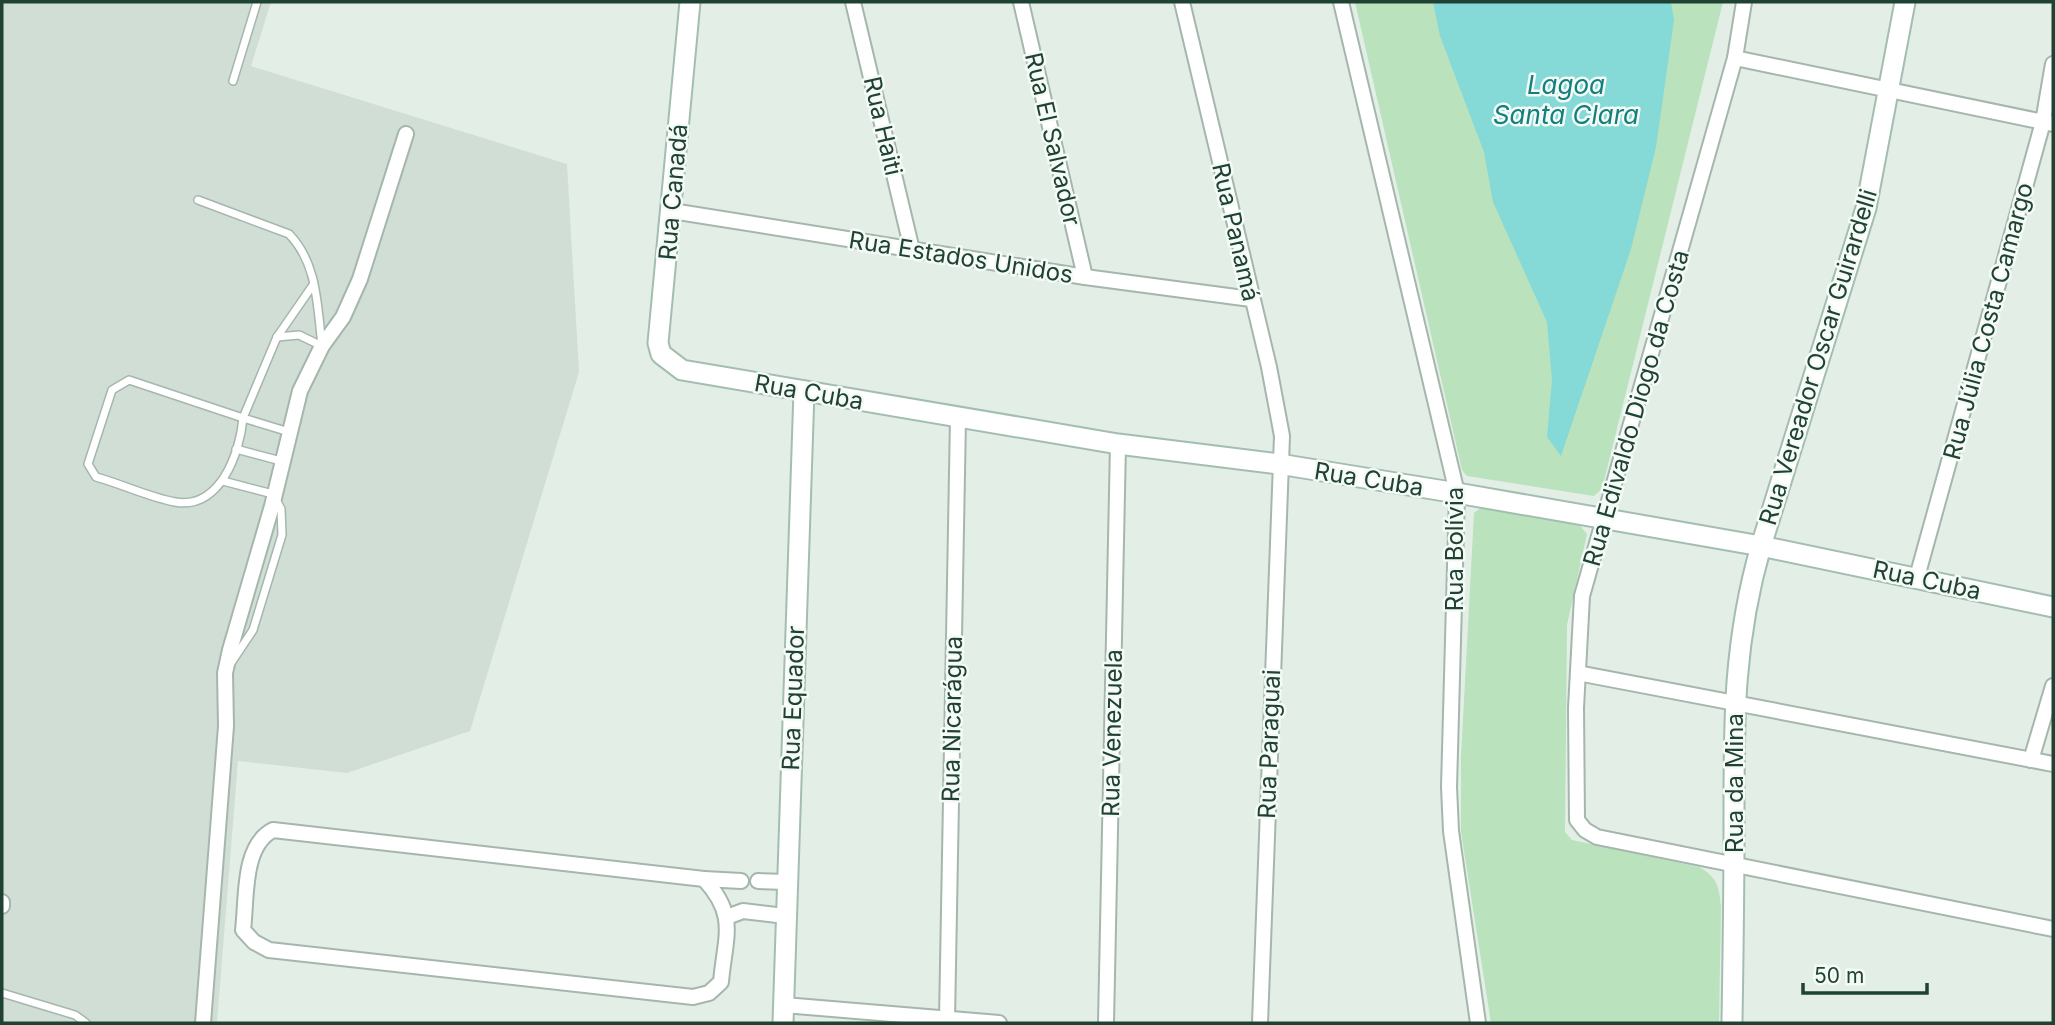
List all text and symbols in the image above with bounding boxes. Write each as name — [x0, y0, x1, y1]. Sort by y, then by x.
street label: Rua El Salvador — [1019, 50, 1087, 228]
water label: Lagoa Santa Clara — [1493, 69, 1639, 130]
street label: Rua Haiti — [858, 74, 908, 178]
street label: Rua Canadá — [653, 123, 693, 261]
street label: Rua Panamá — [1206, 160, 1266, 304]
street label: Rua Júlia Costa Camargo — [1937, 179, 2039, 463]
street label: Rua Vereador Oscar Guirardelli — [1753, 185, 1883, 529]
street label: Rua Estados Unidos — [847, 225, 1075, 289]
street label: Rua Edivaldo Diogo da Costa — [1577, 247, 1695, 569]
street label: Rua Cuba — [752, 368, 866, 416]
street label: Rua Cuba — [1312, 456, 1426, 502]
street label: Rua Bolívia — [1440, 487, 1469, 611]
street label: Rua Cuba — [1870, 554, 1984, 606]
street label: Rua Equador — [776, 625, 810, 771]
street label: Rua Nicarágua — [936, 636, 968, 802]
street label: Rua Venezuela — [1096, 649, 1128, 817]
street label: Rua Paraguai — [1252, 669, 1286, 819]
street label: Rua da Mina — [1720, 713, 1749, 853]
scale bar — [1803, 951, 1927, 995]
text: 50 m — [1814, 963, 1864, 988]

